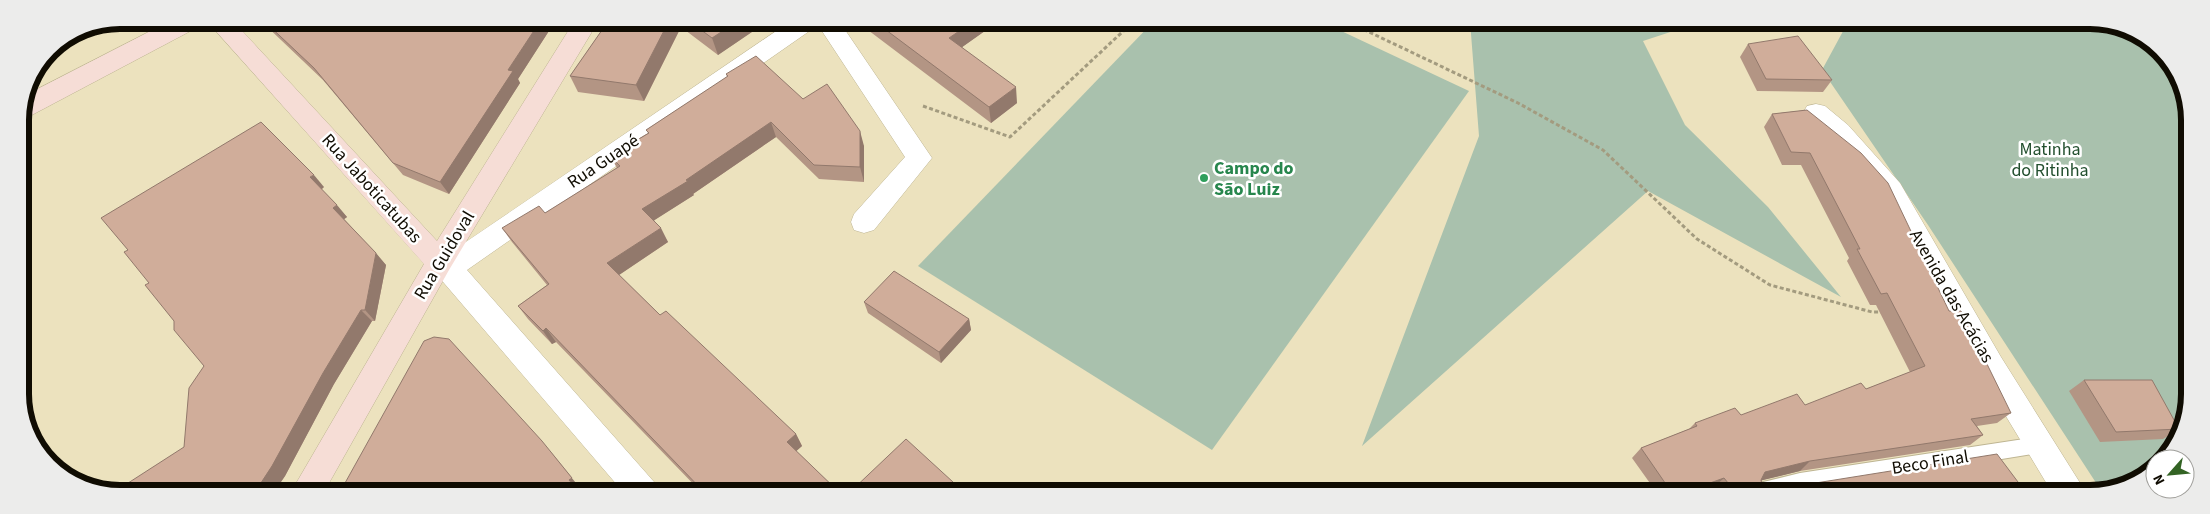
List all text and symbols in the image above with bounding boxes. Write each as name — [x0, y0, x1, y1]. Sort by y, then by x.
street label: Rua Jaboticatubas — [316, 128, 428, 248]
street label: Rua Guapé — [562, 128, 644, 195]
park label: Matinha do Ritinha — [2011, 137, 2089, 183]
place label: Campo do São Luiz — [1214, 156, 1294, 202]
marker: Campo do São Luiz — [1198, 172, 1210, 184]
street label: Rua Guidoval — [408, 206, 481, 304]
street label: Avenida das Acácias — [1903, 225, 2000, 368]
street label: Beco Final — [1890, 444, 1970, 481]
north arrow — [2145, 449, 2195, 499]
text: N — [2148, 471, 2170, 488]

